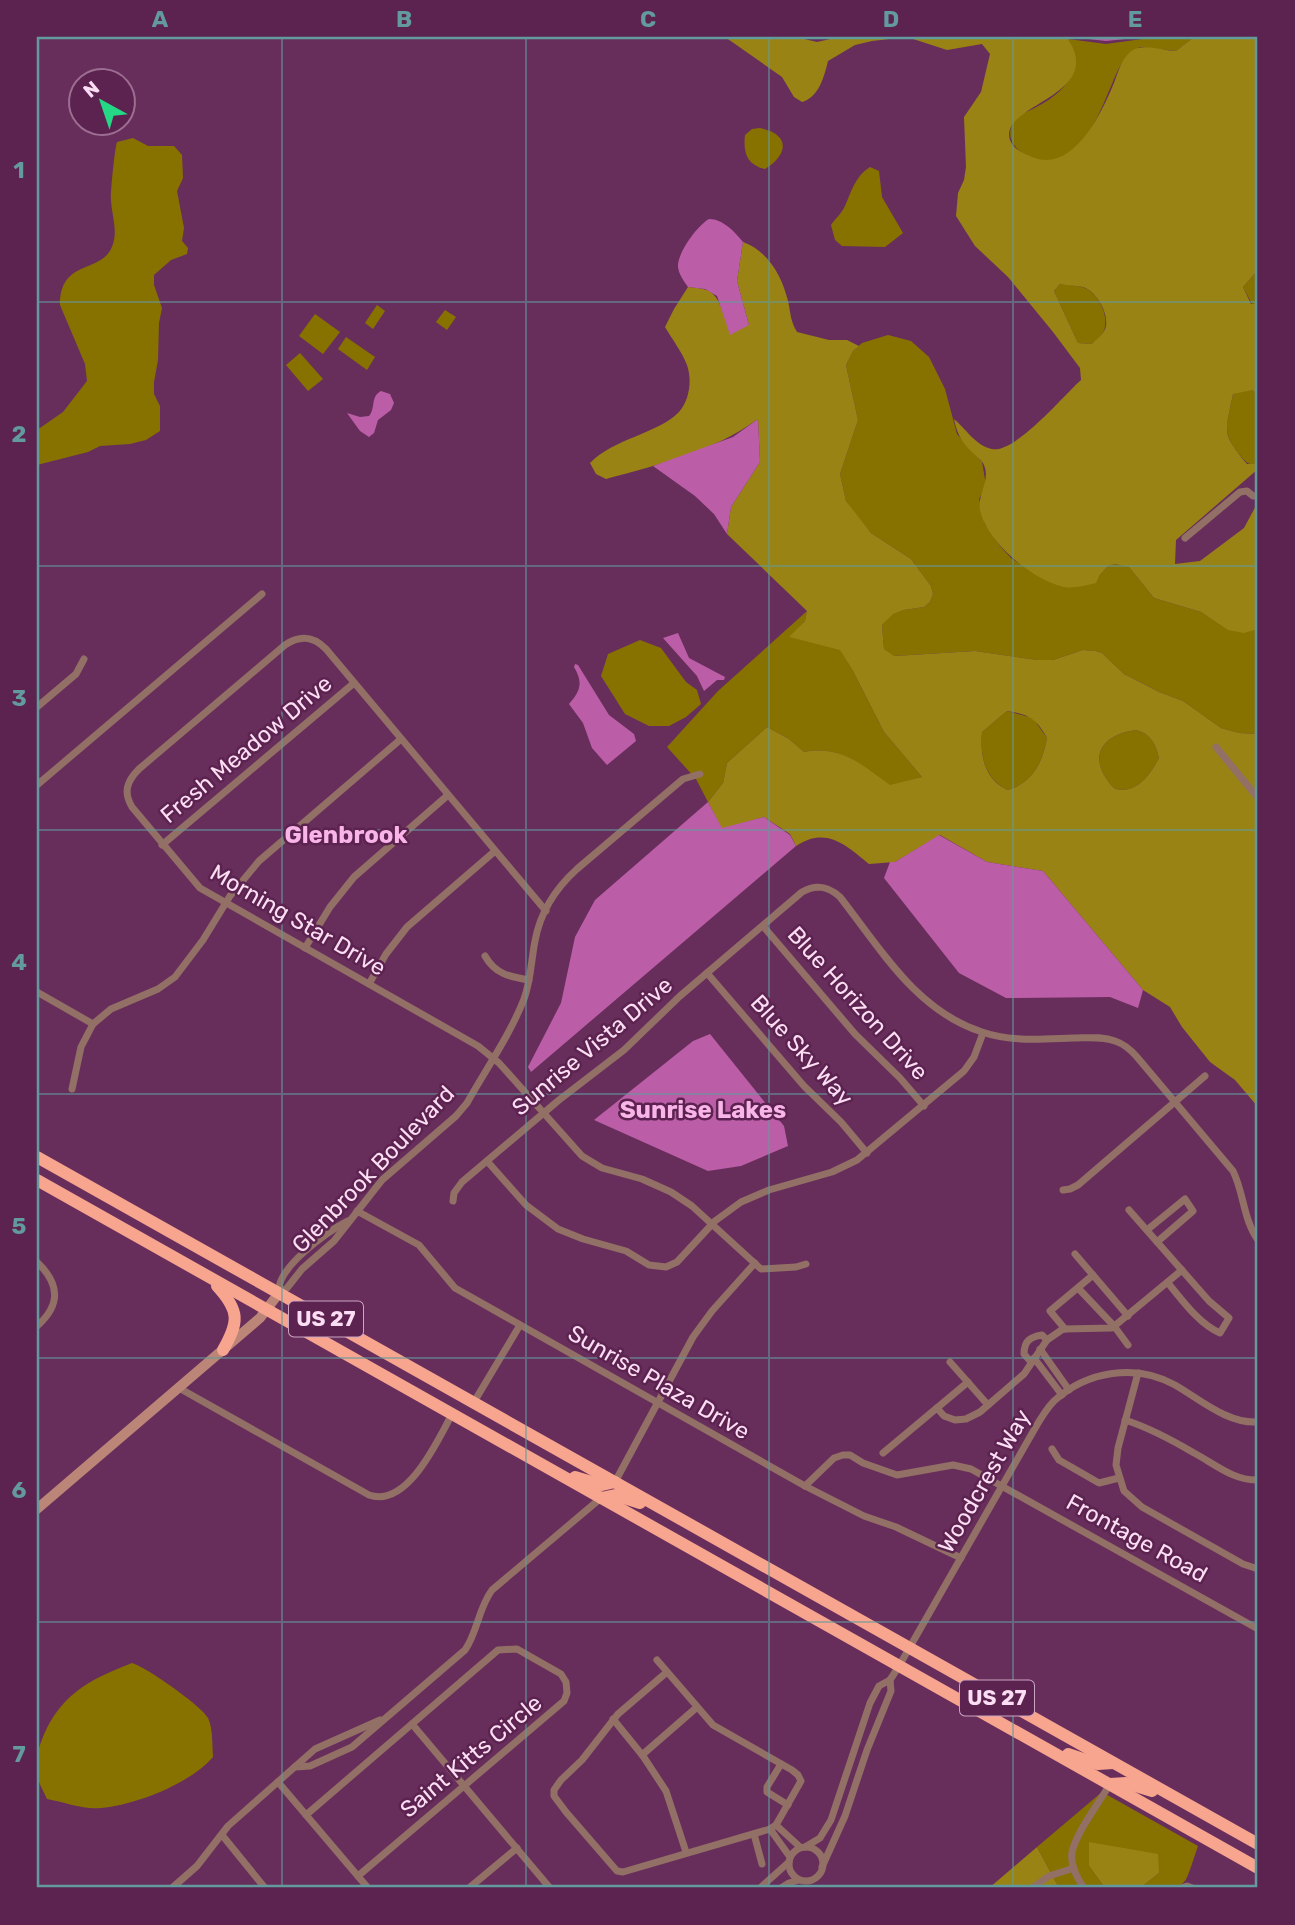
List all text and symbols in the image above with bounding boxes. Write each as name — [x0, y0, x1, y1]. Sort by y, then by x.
text: A — [152, 5, 169, 33]
text: B — [396, 5, 412, 33]
text: C — [640, 5, 656, 33]
text: D — [883, 5, 899, 33]
text: E — [1128, 5, 1142, 33]
north arrow — [66, 66, 136, 136]
text: N — [79, 76, 104, 103]
text: 1 — [13, 156, 25, 184]
text: 2 — [12, 420, 26, 448]
street label: Fresh Meadow Drive — [155, 669, 337, 829]
text: 3 — [11, 684, 27, 712]
district label: Glenbrook — [284, 821, 408, 849]
street label: Morning Star Drive — [205, 858, 391, 982]
street label: Blue Horizon Drive — [782, 920, 934, 1086]
text: 4 — [11, 948, 27, 976]
street label: Sunrise Vista Drive — [506, 971, 678, 1121]
street label: Blue Sky Way — [745, 989, 859, 1112]
street label: Glenbrook Boulevard — [286, 1080, 460, 1258]
district label: Sunrise Lakes — [620, 1096, 786, 1124]
text: 5 — [12, 1212, 27, 1240]
road number: US 27 — [289, 1302, 363, 1336]
street label: Sunrise Plaza Drive — [563, 1319, 755, 1445]
street label: Woodcrest Way — [932, 1404, 1037, 1558]
text: 6 — [12, 1476, 27, 1504]
street label: Frontage Road — [1062, 1488, 1212, 1588]
road number: US 27 — [960, 1680, 1034, 1716]
street label: Saint Kitts Circle — [394, 1689, 548, 1823]
text: 7 — [12, 1740, 26, 1768]

